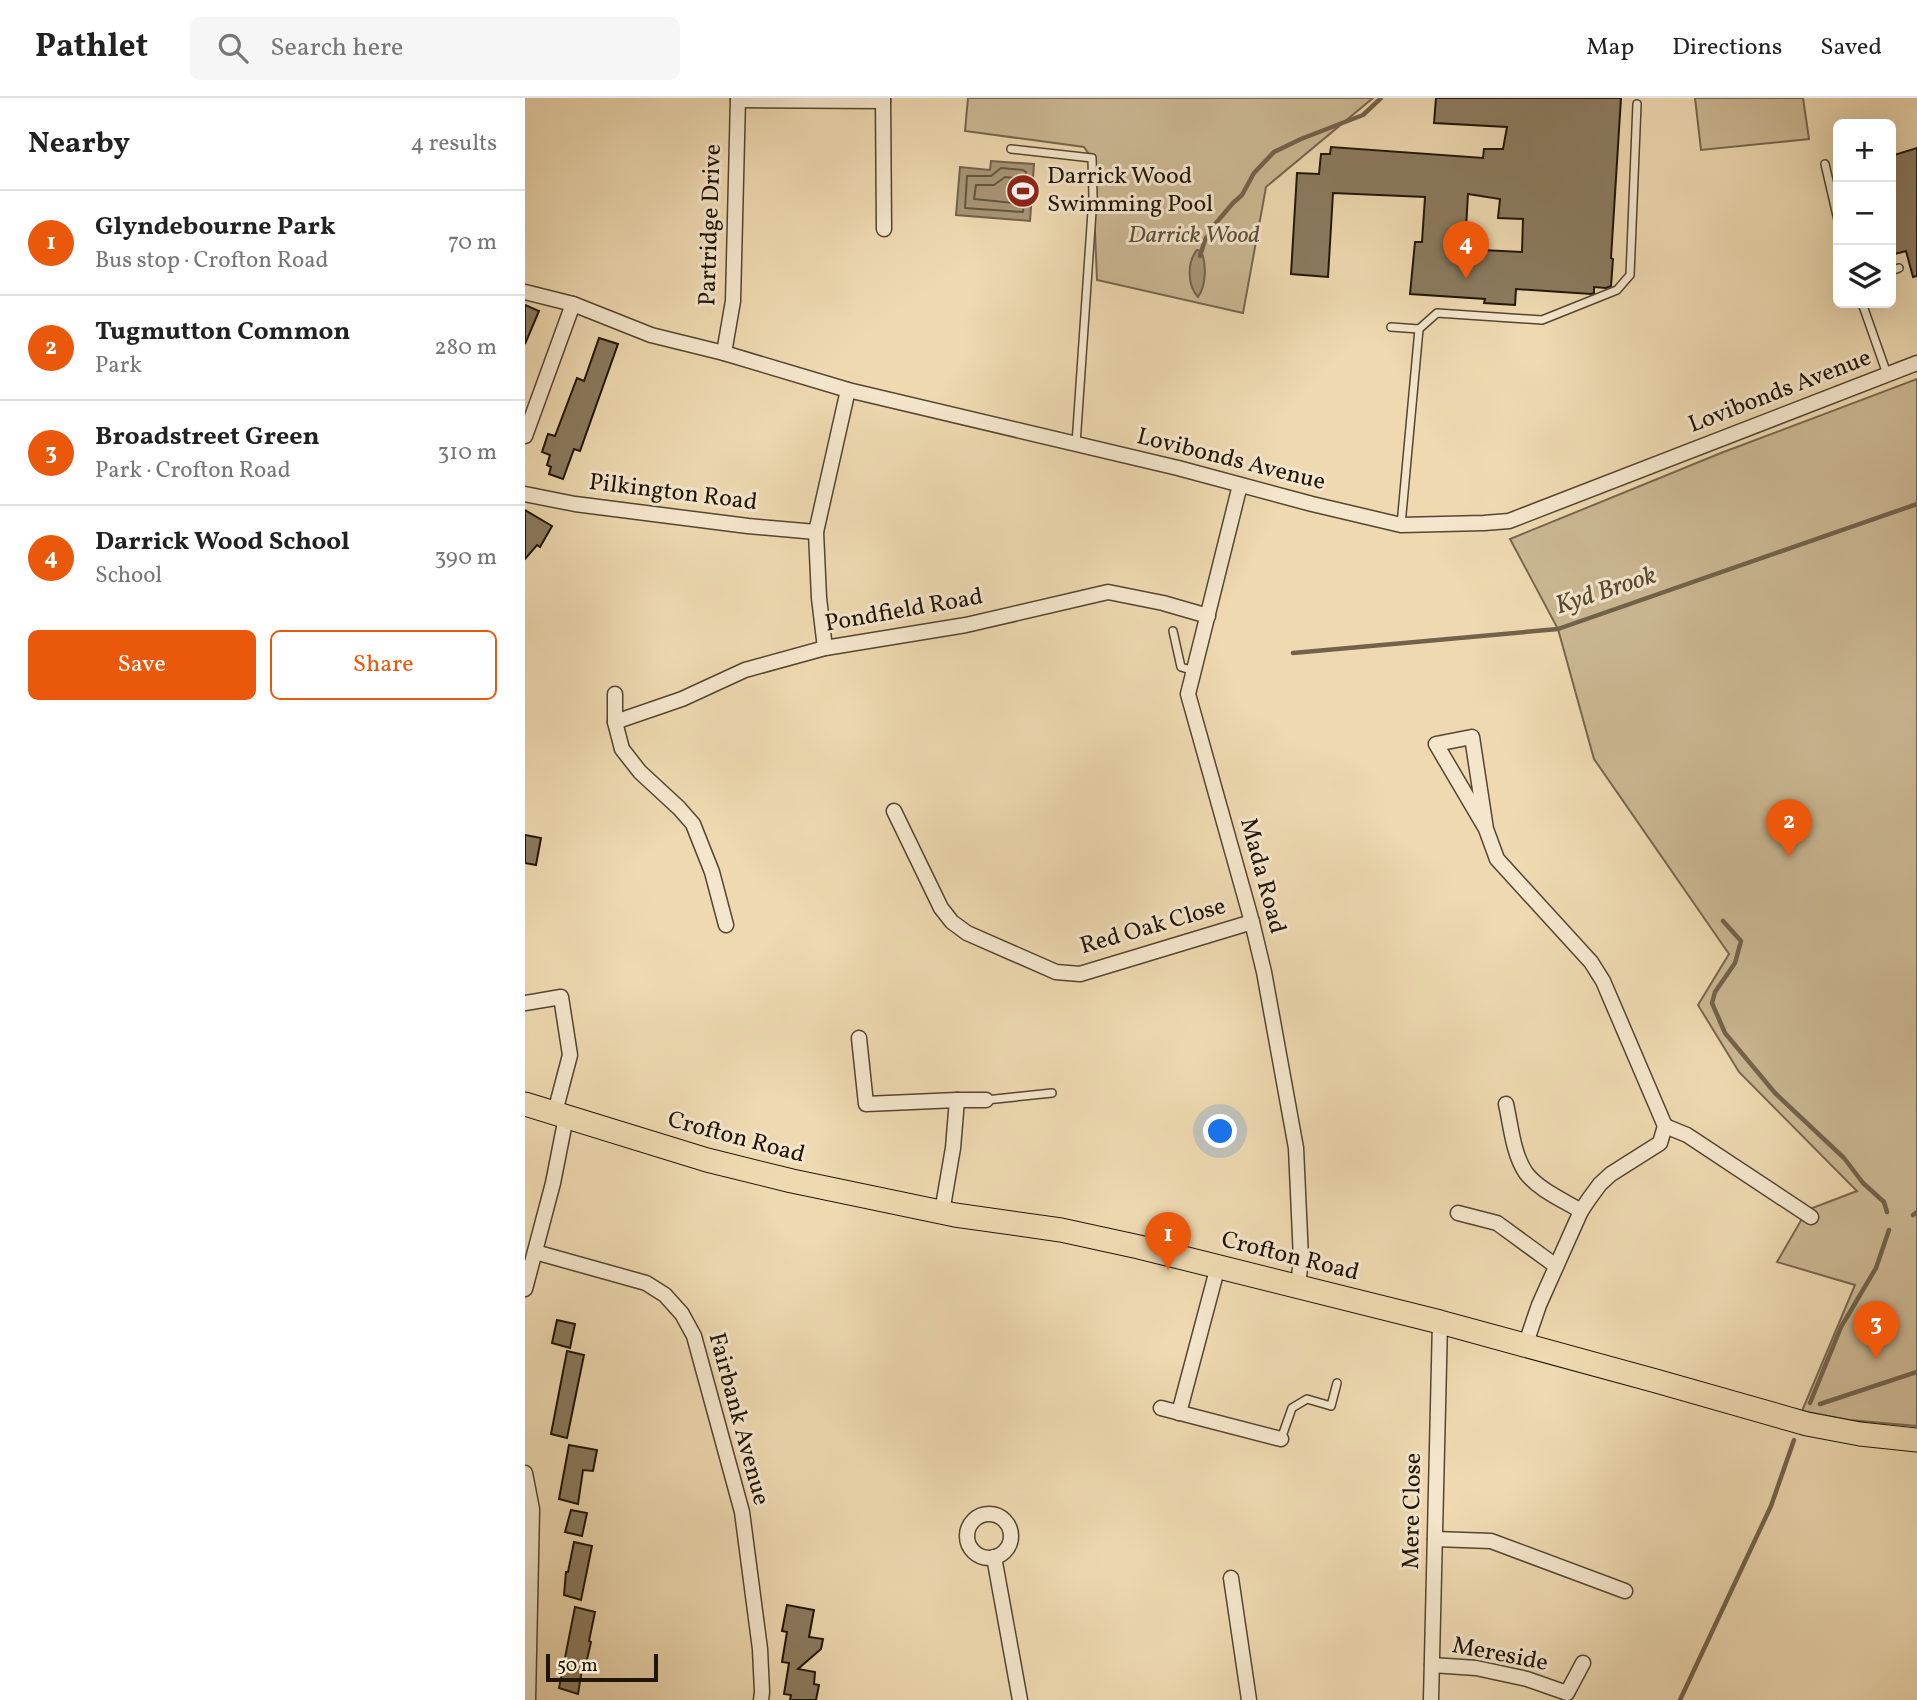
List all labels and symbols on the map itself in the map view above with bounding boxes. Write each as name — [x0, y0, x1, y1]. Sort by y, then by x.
street label: Partridge Drive — [691, 143, 731, 307]
place label: Darrick Wood Swimming Pool — [1047, 160, 1213, 222]
sports icon: Darrick Wood Swimming Pool — [1004, 172, 1042, 210]
park label: Darrick Wood — [1128, 219, 1260, 253]
pin: 4 — [1443, 221, 1489, 279]
street label: Lovibonds Avenue — [1684, 342, 1876, 442]
street label: Lovibonds Avenue — [1133, 420, 1329, 500]
street label: Pilkington Road — [587, 466, 759, 520]
water label: Kyd Brook — [1551, 558, 1661, 624]
street label: Pondfield Road — [822, 580, 986, 642]
pin: 2 — [1766, 799, 1812, 857]
street label: Mada Road — [1230, 814, 1294, 938]
street label: Red Oak Close — [1076, 890, 1230, 964]
street label: Crofton Road — [664, 1103, 808, 1173]
your location — [1203, 1114, 1237, 1148]
pin: 1 — [1145, 1212, 1191, 1270]
street label: Crofton Road — [1218, 1223, 1362, 1291]
pin: 3 — [1853, 1301, 1899, 1359]
street label: Fairbank Avenue — [699, 1329, 777, 1509]
street label: Mere Close — [1395, 1452, 1431, 1570]
street label: Mereside — [1449, 1629, 1551, 1681]
scale bar — [546, 1651, 658, 1683]

